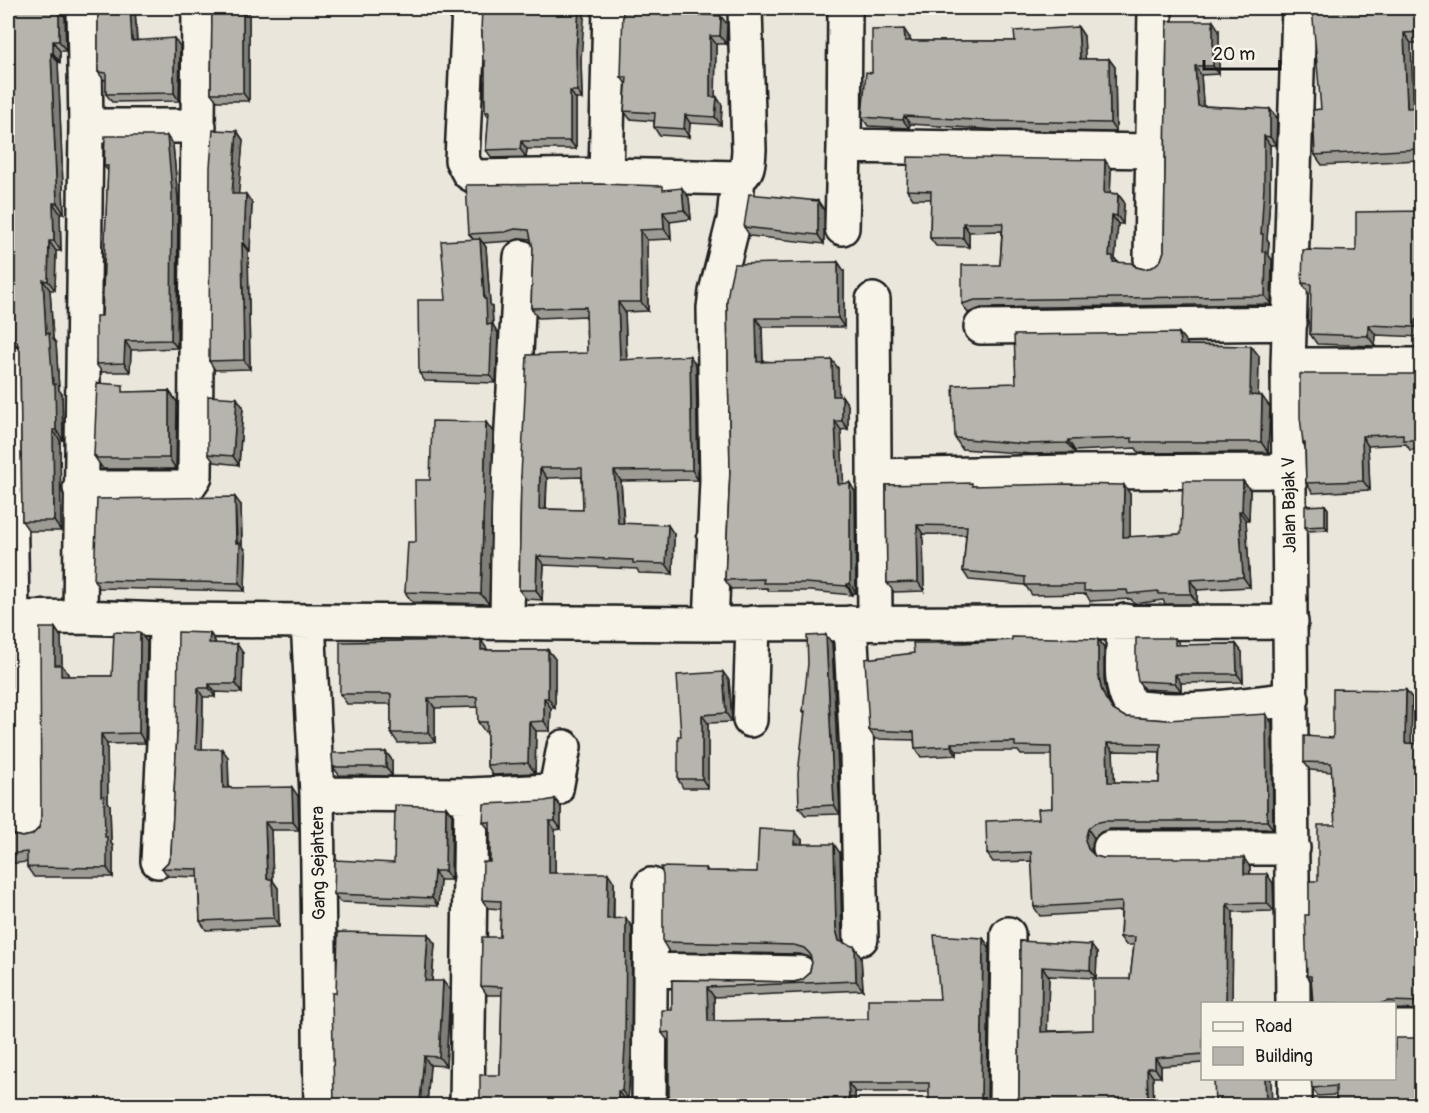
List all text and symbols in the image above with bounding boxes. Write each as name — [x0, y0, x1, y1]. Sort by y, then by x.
scale bar — [1204, 33, 1280, 71]
text: 20 m — [1213, 43, 1255, 66]
street label: Jalan Bajak V — [1277, 457, 1302, 553]
street label: Gang Sejahtera — [306, 806, 331, 920]
legend — [1201, 1002, 1396, 1080]
text: Road — [1255, 1015, 1292, 1038]
text: Building — [1255, 1045, 1313, 1068]

